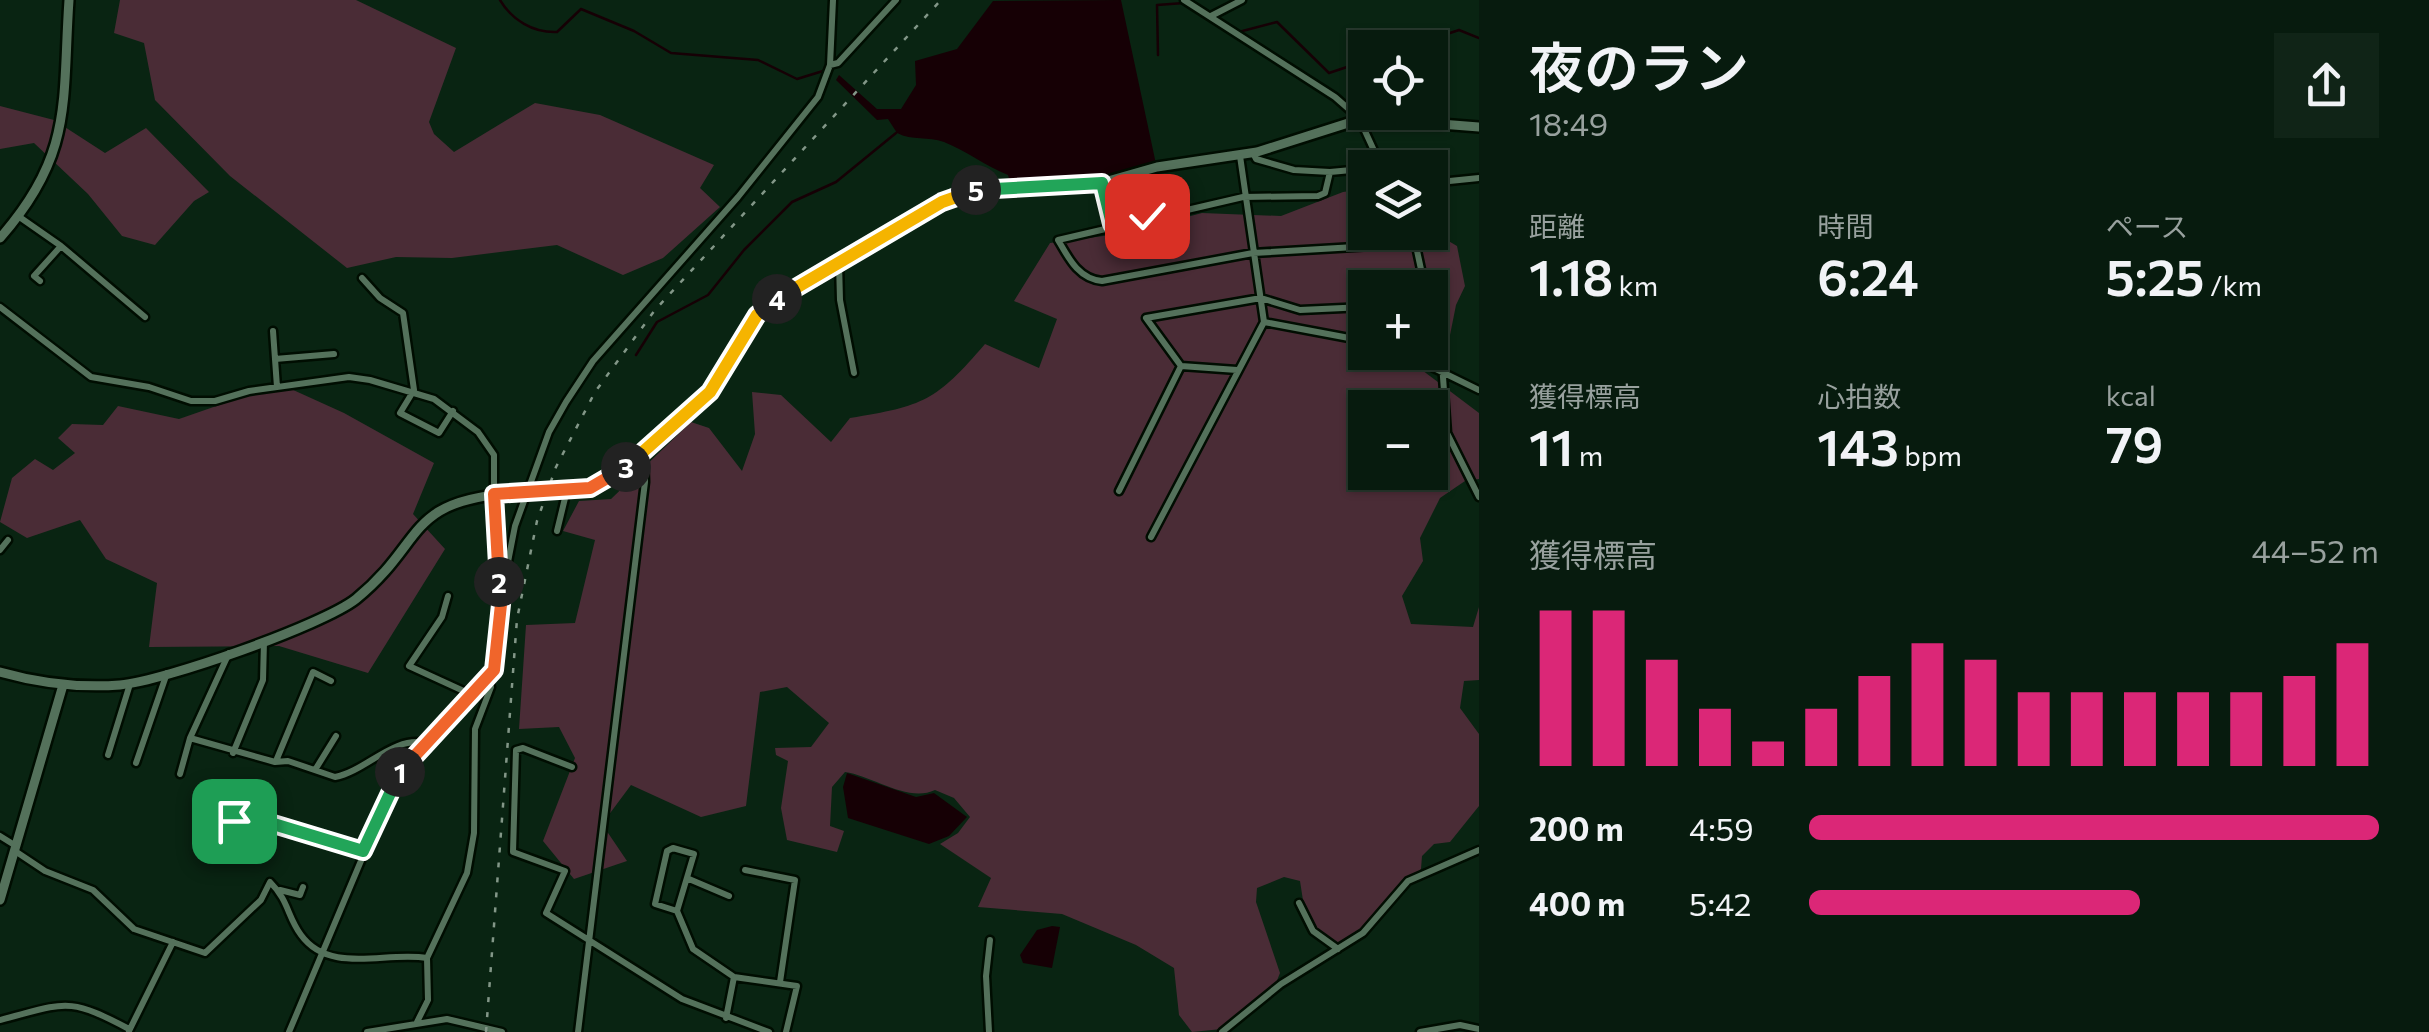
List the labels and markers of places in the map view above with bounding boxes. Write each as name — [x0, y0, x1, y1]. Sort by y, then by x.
pin: 5 — [951, 165, 1001, 215]
pin — [1105, 174, 1190, 259]
pin: 4 — [752, 274, 802, 324]
pin: 3 — [601, 442, 651, 492]
pin: 2 — [474, 557, 524, 607]
pin: 1 — [375, 747, 425, 797]
pin — [192, 779, 277, 864]

